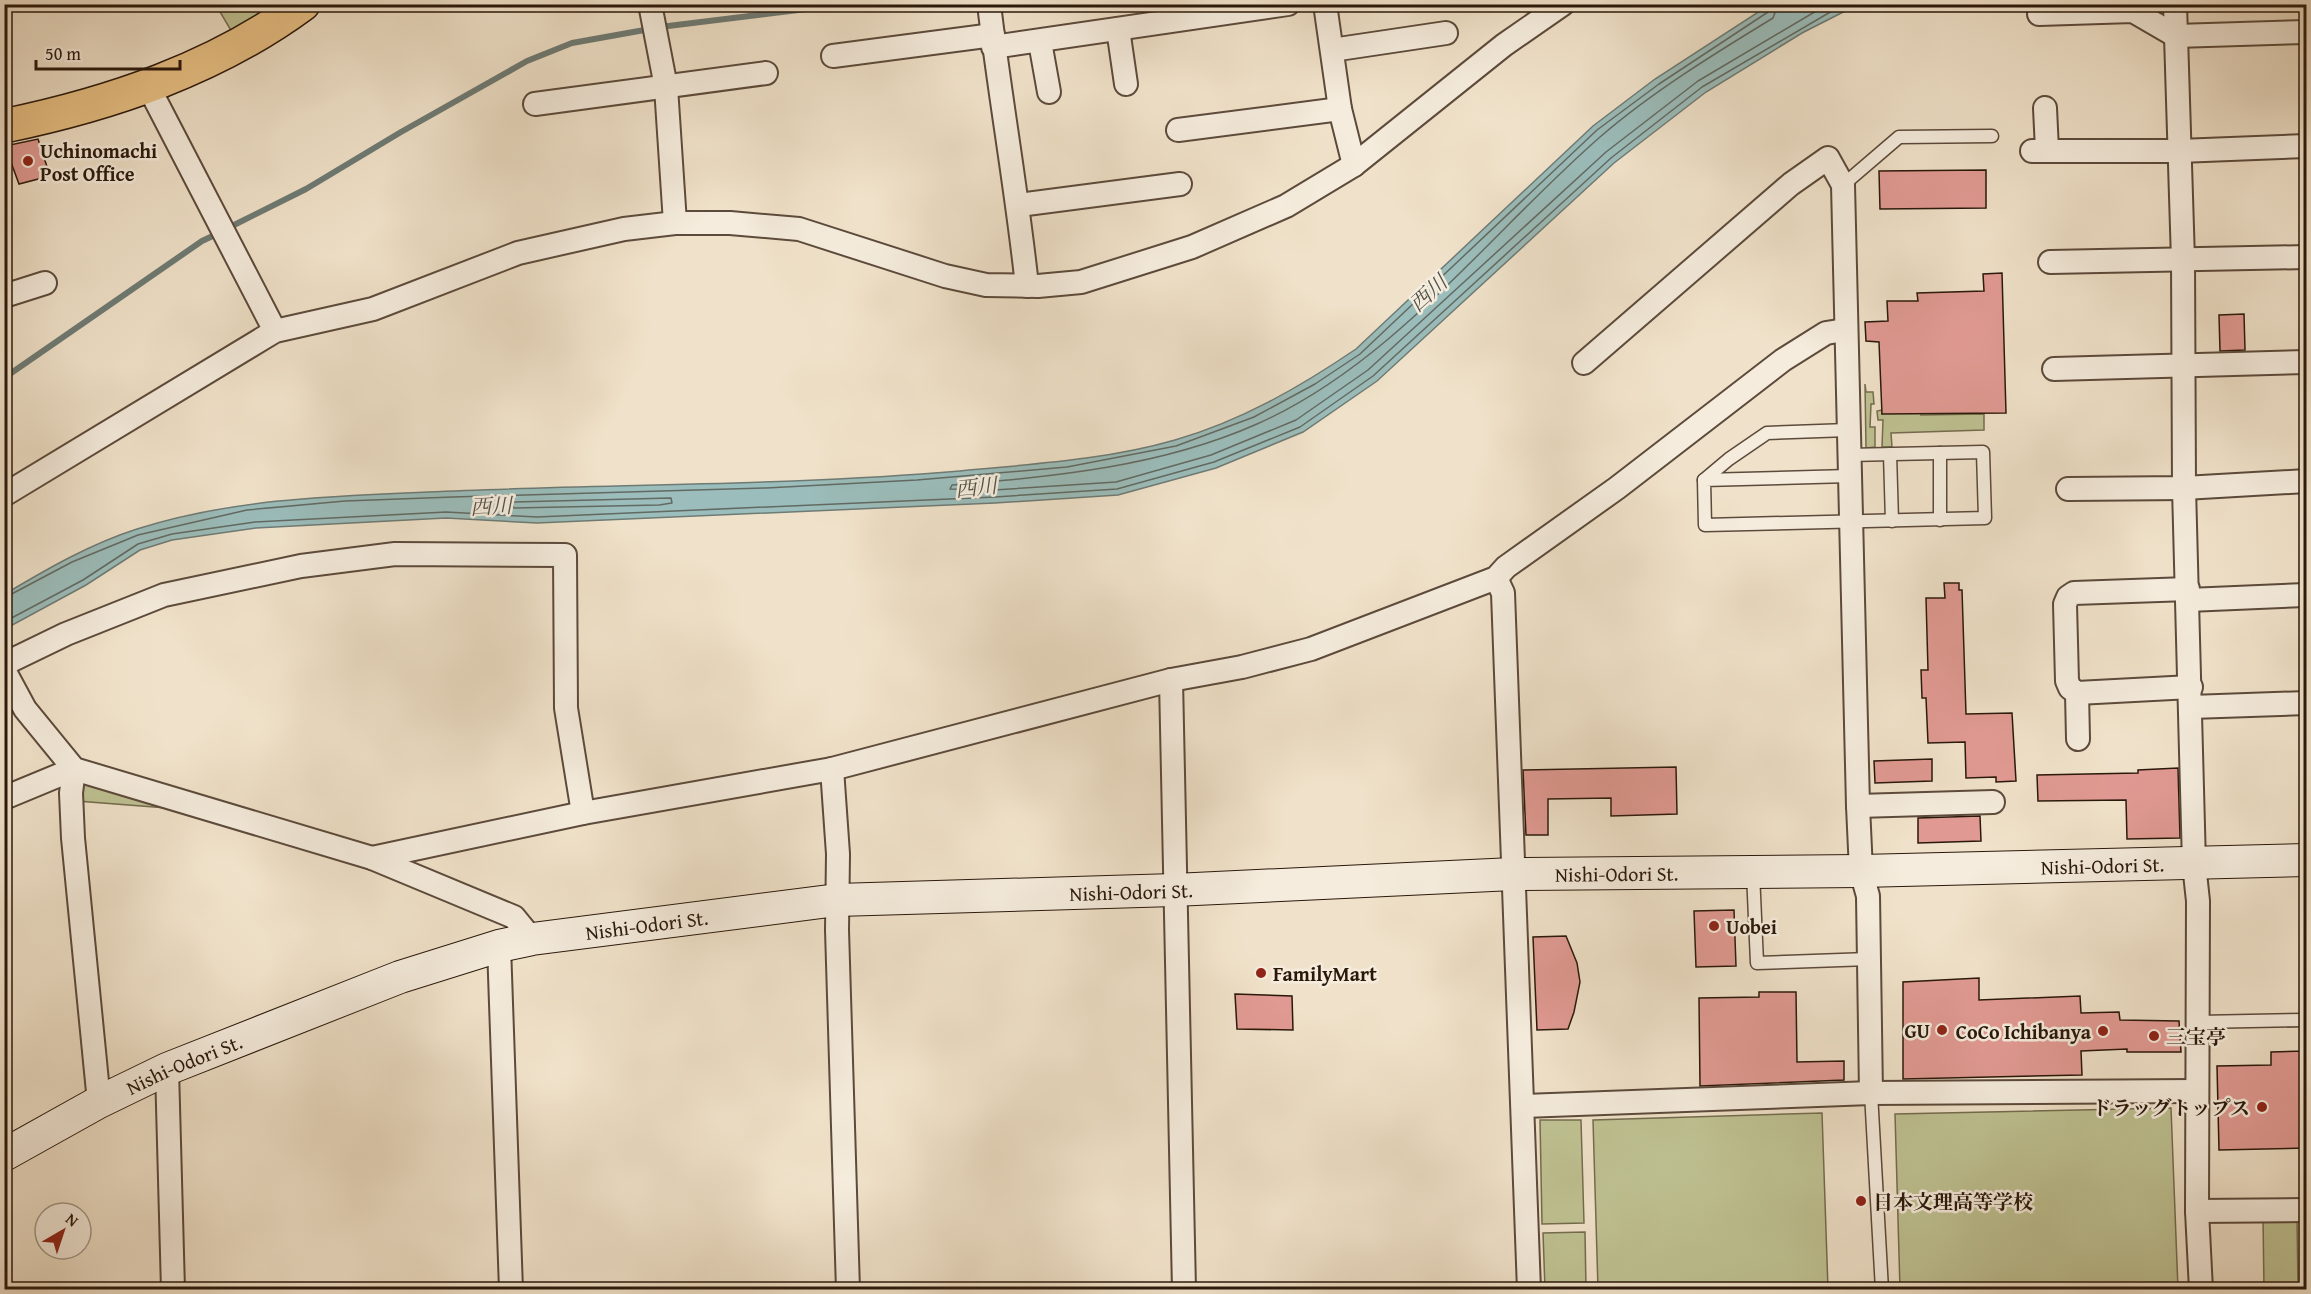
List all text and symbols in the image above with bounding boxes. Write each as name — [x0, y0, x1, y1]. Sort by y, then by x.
scale bar — [36, 33, 180, 71]
text: 50 m — [45, 40, 81, 67]
place label: Uchinomachi Post Office — [40, 136, 157, 188]
marker: Uchinomachi Post Office — [21, 154, 35, 168]
water label: 西川 — [1402, 266, 1455, 319]
water label: 西川 — [953, 469, 1000, 505]
water label: 西川 — [469, 489, 515, 523]
street label: Nishi-Odori St. — [2041, 849, 2165, 881]
street label: Nishi-Odori St. — [1555, 858, 1678, 888]
street label: Nishi-Odori St. — [1069, 875, 1193, 908]
street label: Nishi-Odori St. — [584, 902, 710, 947]
place label: Uobei — [1726, 912, 1777, 941]
marker: Uobei — [1707, 919, 1721, 933]
place label: FamilyMart — [1273, 959, 1377, 988]
marker: FamilyMart — [1254, 966, 1268, 980]
place label: GU — [1904, 1016, 1930, 1045]
place label: CoCo Ichibanya — [1956, 1017, 2092, 1046]
place label: 三宝亭 — [2166, 1022, 2226, 1051]
marker: GU — [1935, 1023, 1949, 1037]
marker: CoCo Ichibanya — [2096, 1024, 2110, 1038]
street label: Nishi-Odori St. — [121, 1026, 246, 1101]
marker: 三宝亭 — [2147, 1029, 2161, 1043]
place label: ドラッグトップス — [2092, 1093, 2250, 1122]
marker: ドラッグトップス — [2255, 1100, 2269, 1114]
place label: 日本文理高等学校 — [1873, 1187, 2033, 1216]
marker: 日本文理高等学校 — [1854, 1194, 1868, 1208]
north arrow — [33, 1201, 93, 1261]
text: N — [61, 1207, 84, 1232]

